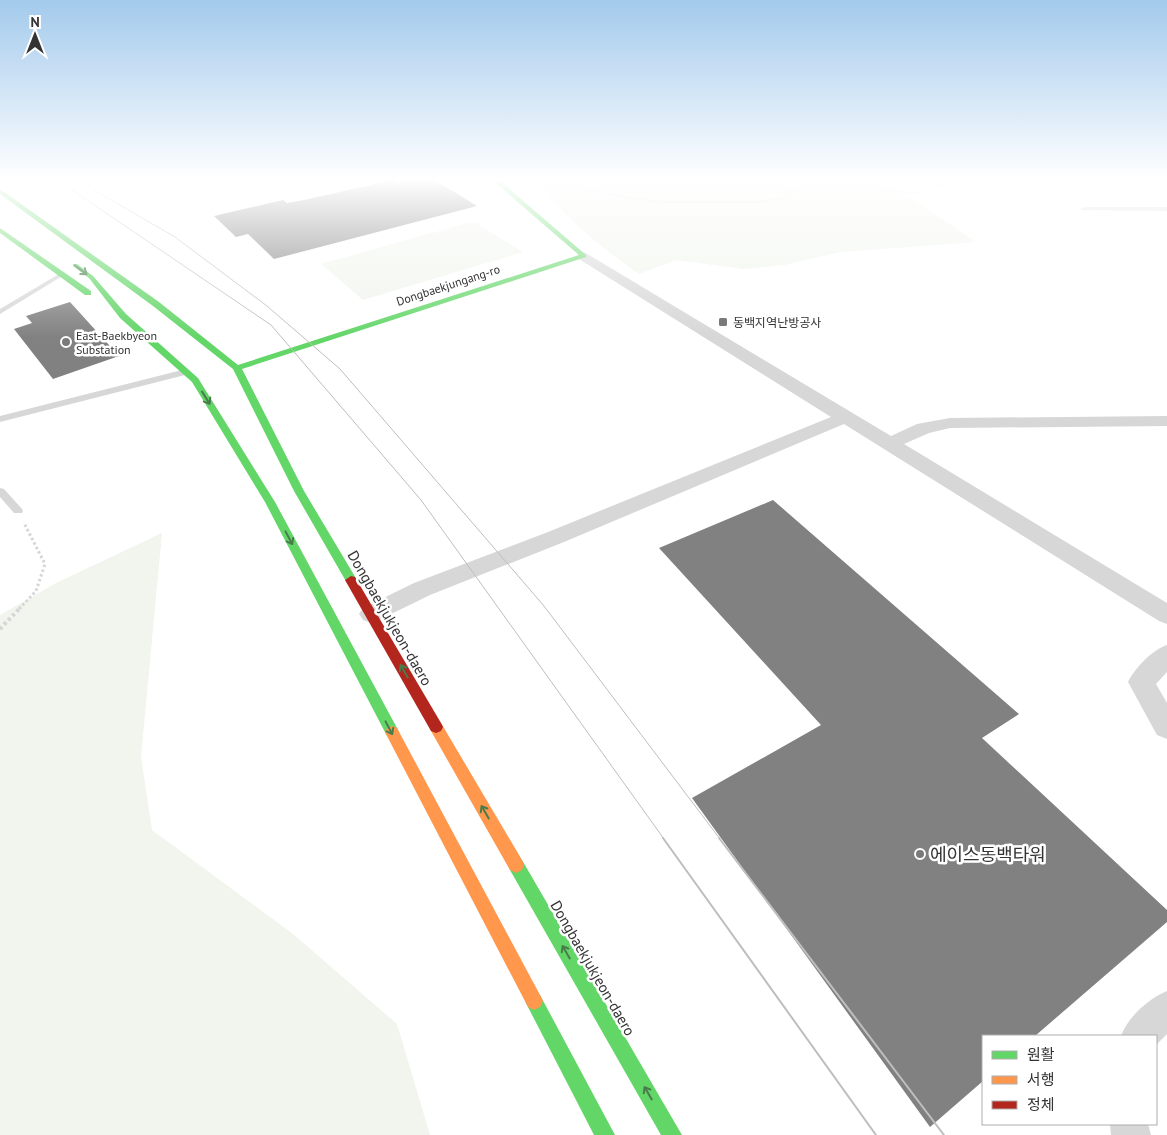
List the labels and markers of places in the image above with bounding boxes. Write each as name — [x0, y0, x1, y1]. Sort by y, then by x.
place label: 동백지역난방공사 — [733, 315, 821, 330]
marker: 동백지역난방공사 — [717, 316, 729, 328]
place label: East-Baekbyeon Substation — [76, 328, 157, 357]
marker: East-Baekbyeon Substation — [60, 336, 72, 348]
place label: 에이스동백타워 — [930, 843, 1046, 866]
marker: 에이스동백타워 — [914, 848, 926, 860]

